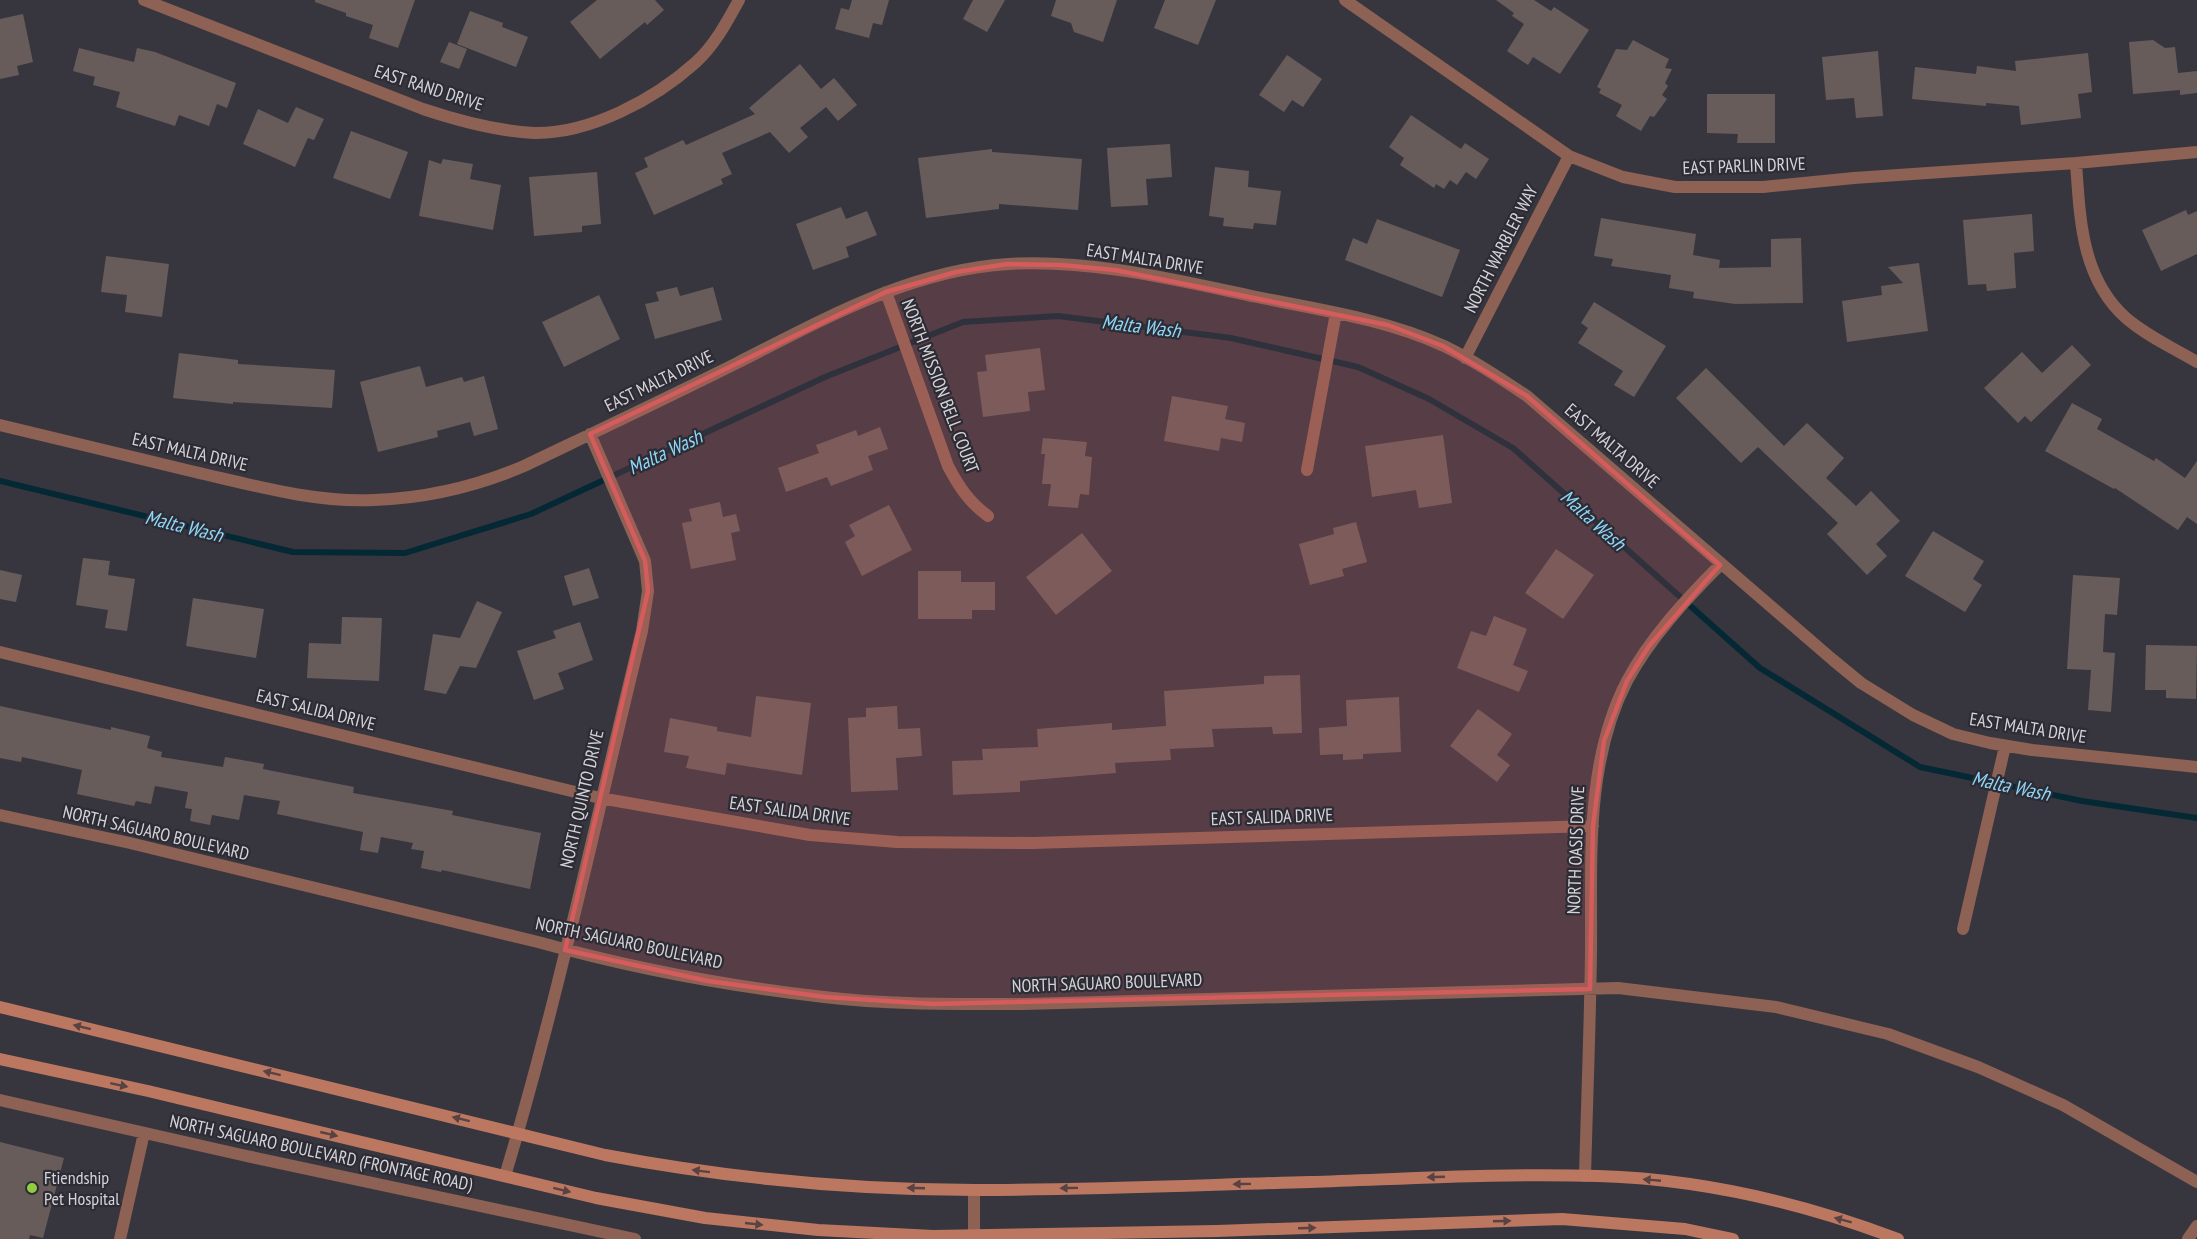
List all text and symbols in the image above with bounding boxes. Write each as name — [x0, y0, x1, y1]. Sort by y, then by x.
street label: EAST RAND DRIVE — [372, 59, 487, 116]
street label: EAST PARLIN DRIVE — [1682, 152, 1806, 179]
street label: NORTH WARBLER WAY — [1458, 180, 1543, 317]
street label: EAST MALTA DRIVE — [1085, 238, 1205, 279]
street label: NORTH MISSION BELL COURT — [897, 295, 984, 476]
water label: Malta Wash — [1100, 308, 1183, 344]
street label: EAST MALTA DRIVE — [601, 344, 717, 417]
street label: EAST MALTA DRIVE — [1560, 398, 1664, 493]
water label: Malta Wash — [624, 423, 707, 481]
street label: EAST MALTA DRIVE — [130, 427, 250, 476]
water label: Malta Wash — [1555, 484, 1632, 557]
water label: Malta Wash — [142, 504, 227, 548]
street label: EAST SALIDA DRIVE — [254, 684, 378, 735]
street label: EAST MALTA DRIVE — [1968, 707, 2088, 748]
street label: NORTH QUINTO DRIVE — [554, 727, 609, 870]
water label: Malta Wash — [1970, 765, 2054, 807]
street label: NORTH OASIS DRIVE — [1562, 785, 1589, 915]
street label: EAST SALIDA DRIVE — [728, 791, 852, 830]
street label: NORTH SAGUARO BOULEVARD — [61, 800, 251, 865]
street label: EAST SALIDA DRIVE — [1210, 803, 1333, 830]
street label: NORTH SAGUARO BOULEVARD — [534, 911, 725, 974]
street label: NORTH SAGUARO BOULEVARD — [1011, 968, 1203, 997]
one-way arrow — [73, 1021, 92, 1031]
one-way arrow — [263, 1067, 281, 1077]
one-way arrow — [109, 1081, 128, 1090]
street label: NORTH SAGUARO BOULEVARD (FRONTAGE ROAD) — [168, 1109, 475, 1196]
one-way arrow — [452, 1114, 471, 1124]
one-way arrow — [320, 1130, 338, 1140]
place label: Ftiendship Pet Hospital — [44, 1166, 120, 1210]
one-way arrow — [691, 1167, 710, 1176]
one-way arrow — [1427, 1173, 1446, 1182]
one-way arrow — [1643, 1175, 1662, 1185]
one-way arrow — [1232, 1179, 1251, 1188]
marker: Ftiendship Pet Hospital — [25, 1181, 39, 1195]
one-way arrow — [906, 1183, 925, 1193]
one-way arrow — [1059, 1183, 1078, 1193]
one-way arrow — [553, 1186, 571, 1196]
one-way arrow — [1833, 1214, 1852, 1224]
one-way arrow — [1492, 1216, 1511, 1226]
one-way arrow — [745, 1219, 764, 1229]
one-way arrow — [1297, 1223, 1316, 1233]

